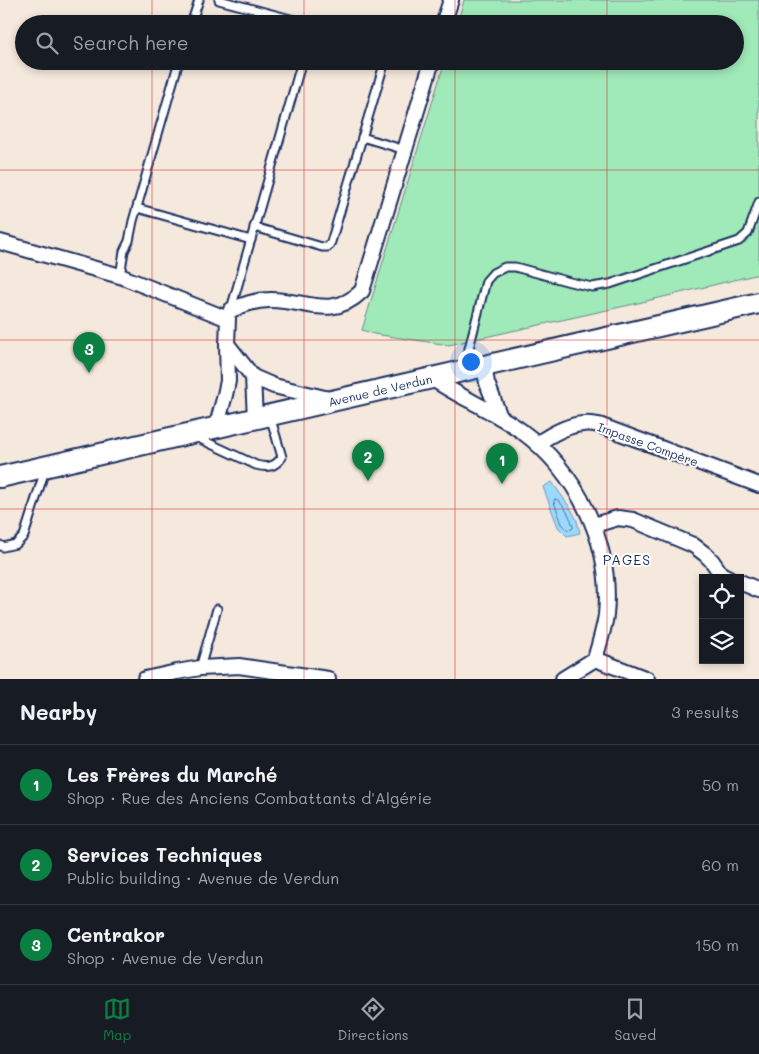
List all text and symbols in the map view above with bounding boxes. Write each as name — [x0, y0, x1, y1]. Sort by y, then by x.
search box — [15, 15, 744, 70]
icon: search — [33, 29, 61, 57]
text: Search here — [73, 30, 189, 55]
pin: 3 — [73, 332, 105, 373]
your location — [458, 349, 484, 375]
street label: Avenue de Verdun — [326, 370, 434, 410]
street label: Impasse Compère — [595, 418, 701, 470]
pin: 2 — [352, 440, 384, 481]
pin: 1 — [486, 443, 518, 484]
district label: PAGES — [603, 550, 651, 569]
map controls — [699, 574, 744, 664]
button: locate — [699, 574, 744, 619]
button: layers — [699, 619, 744, 664]
text: Nearby — [20, 698, 97, 725]
text: 3 results — [671, 701, 739, 722]
text: Les Frères du Marché — [67, 762, 277, 787]
text: 1 — [32, 774, 40, 795]
text: 50 m — [702, 774, 739, 795]
text: Shop · Rue des Anciens Combattants d'Algérie — [67, 787, 432, 808]
text: Services Techniques — [67, 842, 262, 867]
text: 2 — [32, 854, 40, 875]
text: 60 m — [702, 854, 739, 875]
text: Public building · Avenue de Verdun — [67, 867, 339, 888]
text: Centrakor — [67, 922, 165, 947]
text: 3 — [31, 934, 41, 955]
text: 150 m — [695, 934, 739, 955]
text: Shop · Avenue de Verdun — [67, 947, 263, 968]
tab: Map — [103, 995, 131, 1044]
tab: Directions — [337, 995, 409, 1044]
tab: Saved — [614, 995, 656, 1044]

